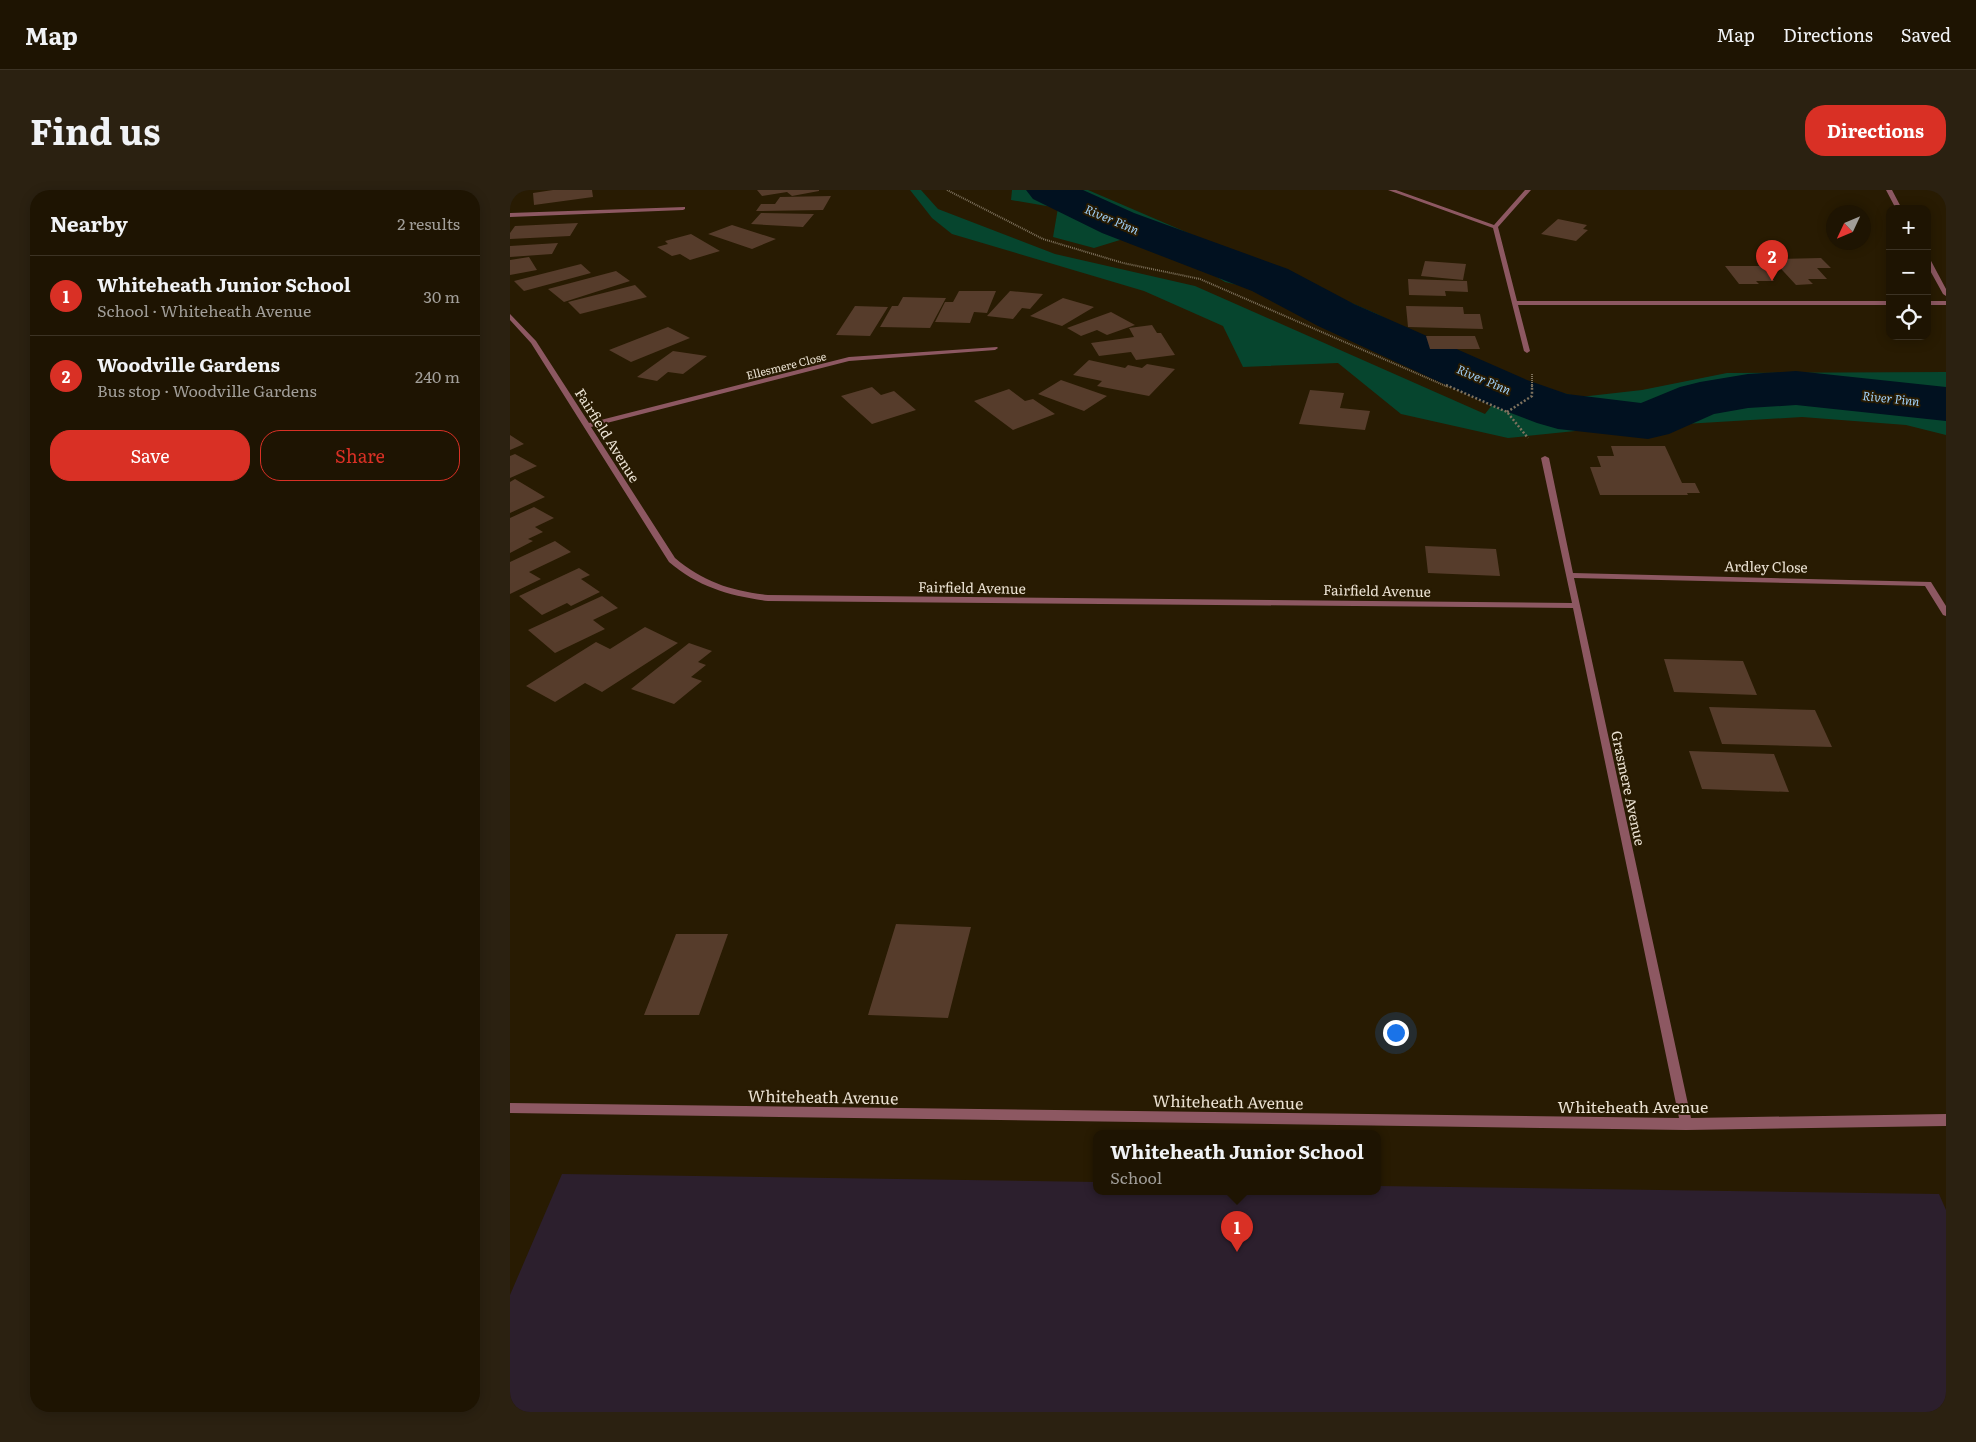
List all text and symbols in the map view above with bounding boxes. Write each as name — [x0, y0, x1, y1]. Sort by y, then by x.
text: Map — [25, 17, 78, 52]
text: Map — [1717, 21, 1755, 48]
text: Directions — [1783, 21, 1873, 48]
text: Saved — [1901, 21, 1951, 48]
text: Find us — [30, 104, 160, 156]
button: Directions — [1805, 105, 1946, 156]
water label: River Pinn — [1082, 200, 1142, 238]
north arrow — [1826, 205, 1871, 250]
map controls — [1886, 205, 1931, 340]
button: + — [1886, 205, 1931, 250]
text: Nearby — [50, 207, 128, 238]
text: 2 results — [397, 211, 460, 235]
pin: 2 — [1756, 240, 1788, 281]
button: − — [1886, 250, 1931, 295]
text: Whiteheath Junior School — [97, 270, 351, 298]
text: 1 — [63, 284, 69, 308]
text: 30 m — [423, 284, 460, 308]
button: locate — [1886, 295, 1931, 340]
text: School · Whiteheath Avenue — [97, 298, 311, 322]
street label: Ellesmere Close — [744, 347, 828, 383]
text: Woodville Gardens — [97, 350, 280, 378]
water label: River Pinn — [1454, 360, 1514, 398]
text: 2 — [62, 364, 70, 388]
text: 240 m — [415, 364, 460, 388]
text: Bus stop · Woodville Gardens — [97, 378, 317, 402]
street label: Fairfield Avenue — [571, 384, 645, 486]
water label: River Pinn — [1862, 386, 1920, 410]
button: Save — [50, 430, 250, 481]
button: Share — [260, 430, 460, 481]
street label: Ardley Close — [1724, 555, 1808, 577]
street label: Fairfield Avenue — [918, 576, 1026, 598]
street label: Fairfield Avenue — [1323, 579, 1431, 601]
street label: Grasmere Avenue — [1607, 729, 1651, 847]
your location — [1383, 1020, 1409, 1046]
street label: Whiteheath Avenue — [747, 1083, 899, 1109]
street label: Whiteheath Avenue — [1152, 1088, 1304, 1114]
street label: Whiteheath Avenue — [1558, 1094, 1708, 1118]
popup — [1093, 1130, 1381, 1195]
text: Whiteheath Junior School — [1110, 1137, 1364, 1165]
text: School — [1110, 1165, 1162, 1189]
pin: 1 — [1221, 1211, 1253, 1252]

